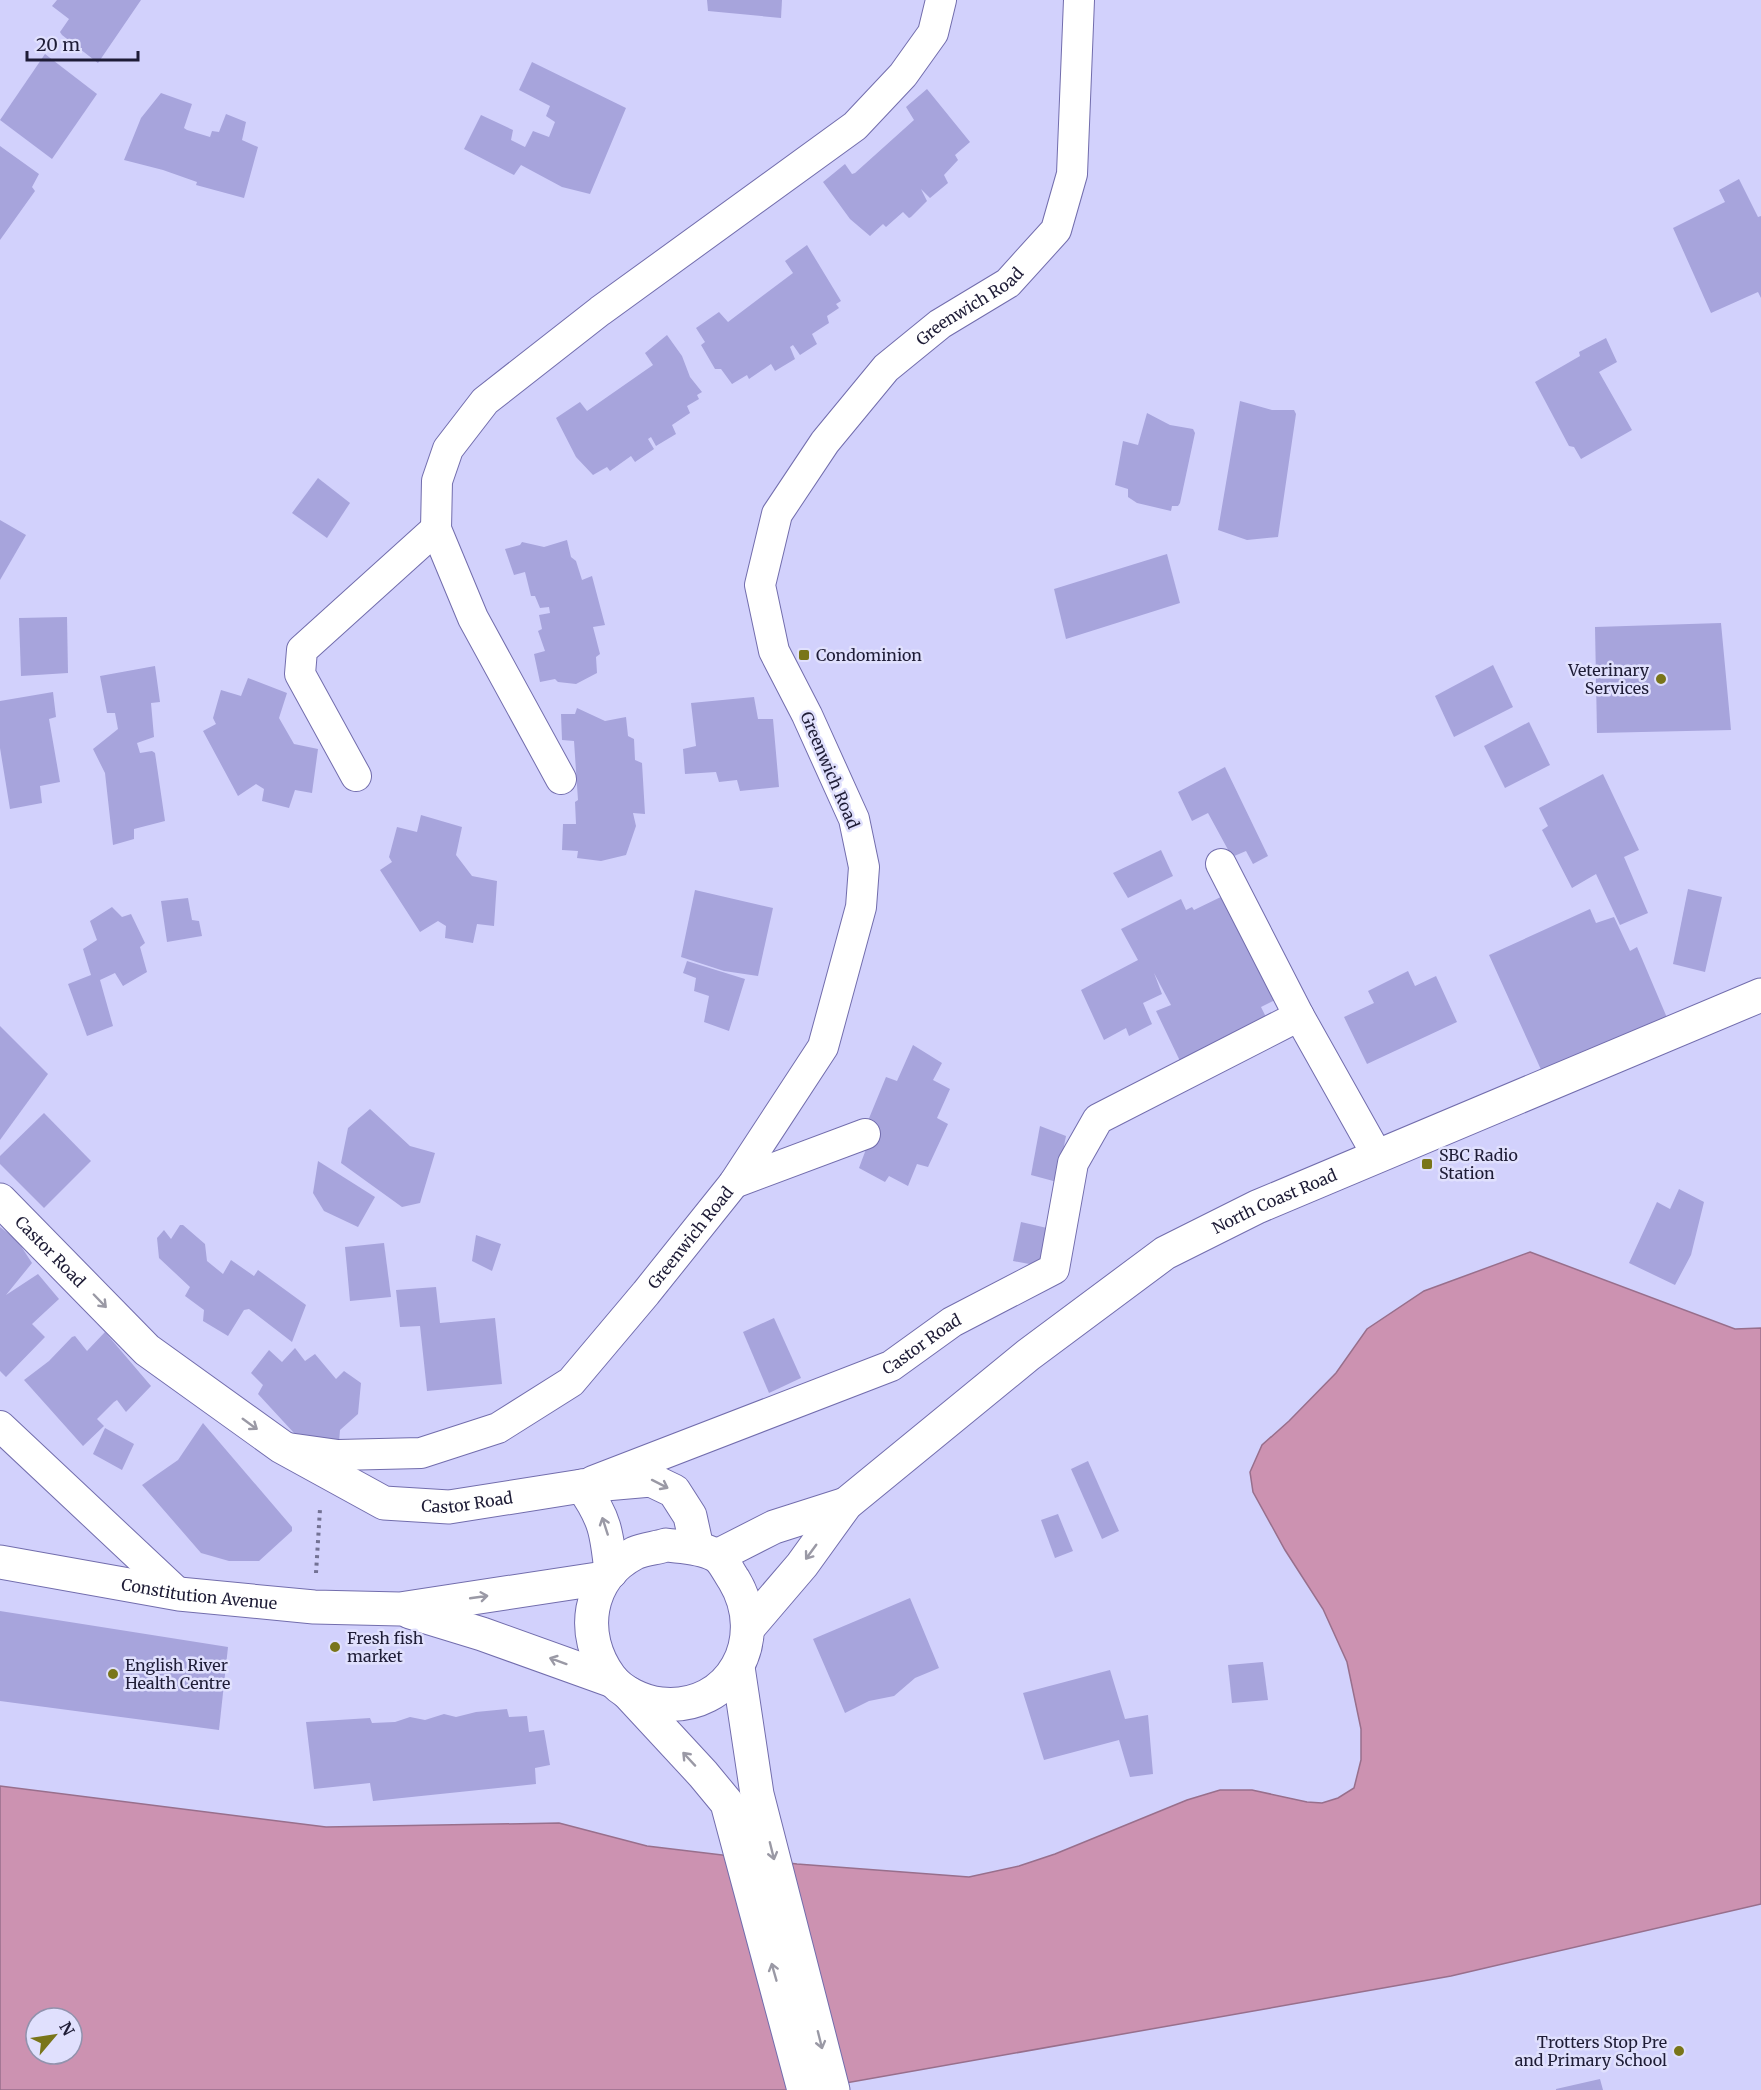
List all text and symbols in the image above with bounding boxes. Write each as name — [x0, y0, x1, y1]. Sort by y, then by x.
scale bar — [27, 24, 138, 62]
text: 20 m — [36, 33, 80, 56]
street label: Greenwich Road — [912, 263, 1028, 350]
place label: Condominion — [816, 645, 922, 665]
marker: Condominion — [797, 648, 811, 662]
place label: Veterinary Services — [1567, 660, 1650, 698]
marker: Veterinary Services — [1654, 672, 1668, 686]
street label: Greenwich Road — [796, 708, 864, 832]
place label: SBC Radio Station — [1439, 1145, 1518, 1183]
marker: SBC Radio Station — [1420, 1157, 1434, 1171]
street label: North Coast Road — [1209, 1164, 1340, 1238]
street label: Greenwich Road — [643, 1182, 737, 1293]
street label: Castor Road — [11, 1212, 90, 1292]
one-way arrow — [92, 1294, 107, 1309]
street label: Castor Road — [879, 1309, 964, 1378]
one-way arrow — [242, 1418, 258, 1431]
one-way arrow — [651, 1479, 669, 1491]
street label: Castor Road — [421, 1487, 514, 1517]
one-way arrow — [598, 1517, 609, 1536]
one-way arrow — [805, 1543, 818, 1559]
street label: Constitution Avenue — [120, 1574, 278, 1613]
one-way arrow — [468, 1592, 488, 1603]
place label: Fresh fish market — [347, 1628, 424, 1666]
marker: Fresh fish market — [328, 1640, 342, 1654]
place label: English River Health Centre — [125, 1655, 230, 1693]
one-way arrow — [549, 1655, 568, 1666]
marker: English River Health Centre — [106, 1667, 120, 1681]
one-way arrow — [682, 1751, 696, 1766]
one-way arrow — [767, 1841, 778, 1860]
one-way arrow — [768, 1963, 779, 1982]
north arrow — [24, 2006, 84, 2066]
text: N — [55, 2018, 79, 2039]
one-way arrow — [815, 2030, 827, 2049]
place label: Trotters Stop Pre and Primary School — [1515, 2032, 1667, 2070]
marker: Trotters Stop Pre and Primary School — [1672, 2044, 1686, 2058]

